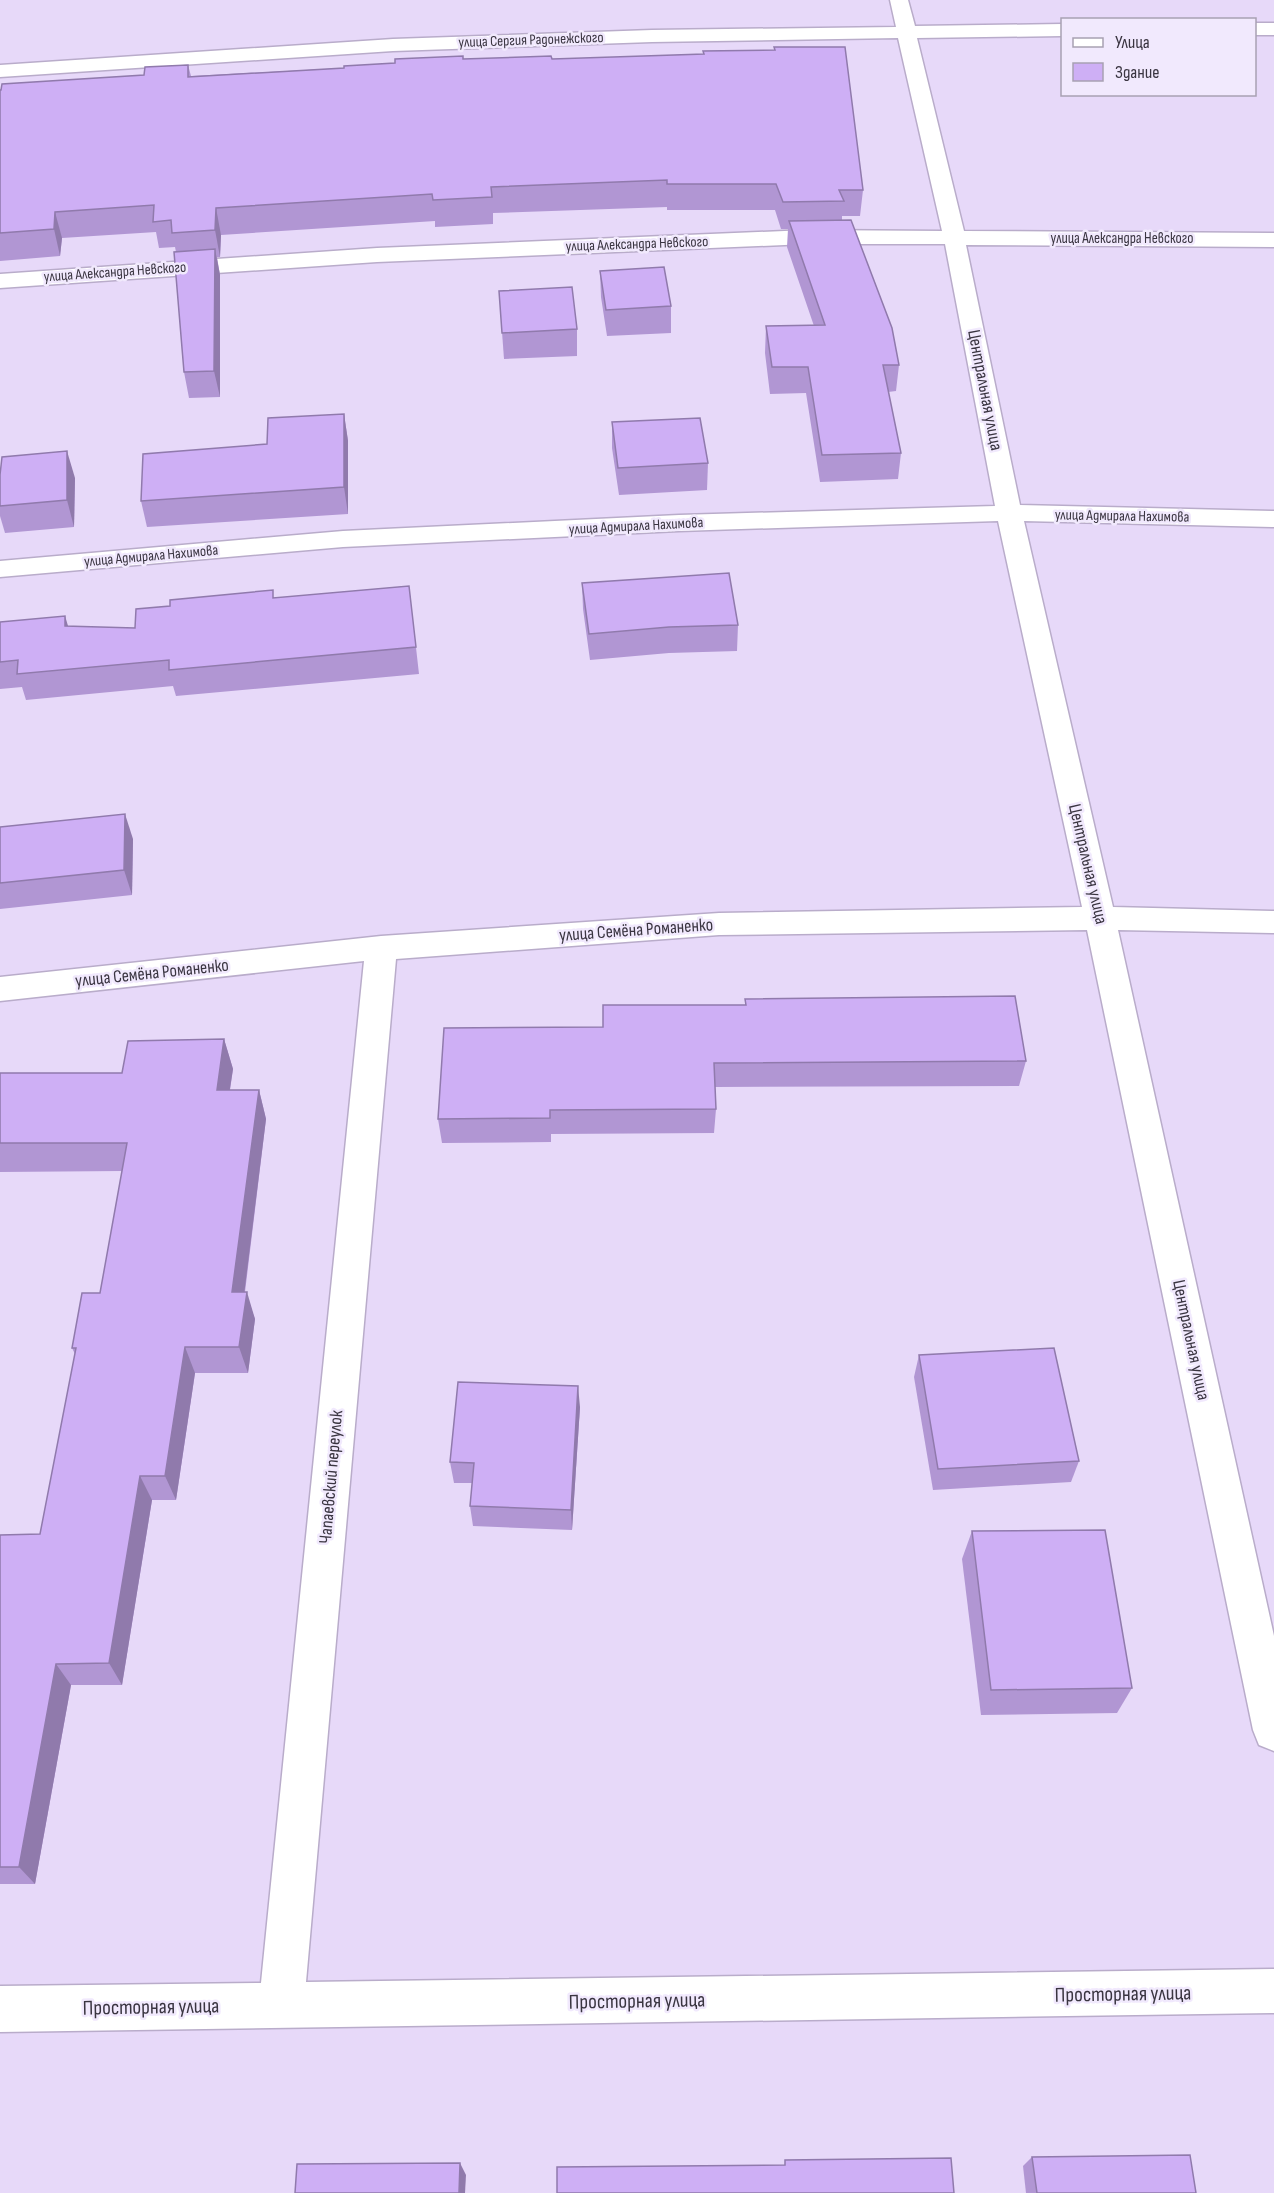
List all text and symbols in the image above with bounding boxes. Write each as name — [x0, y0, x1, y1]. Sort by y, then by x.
legend — [1061, 18, 1256, 96]
street label: улица Сергия Радонежского — [458, 28, 604, 52]
text: Улица — [1115, 32, 1150, 53]
text: Здание — [1115, 62, 1160, 83]
street label: улица Александра Невского — [1051, 229, 1193, 248]
street label: улица Александра Невского — [565, 232, 709, 256]
street label: улица Александра Невского — [43, 258, 187, 286]
street label: Центральная улица — [963, 328, 1007, 452]
street label: улица Адмирала Нахимова — [1055, 505, 1190, 527]
street label: улица Адмирала Нахимова — [568, 513, 704, 539]
street label: улица Адмирала Нахимова — [83, 541, 219, 571]
street label: Центральная улица — [1064, 802, 1112, 926]
street label: улица Семёна Романенко — [558, 914, 714, 946]
street label: улица Семёна Романенко — [74, 954, 230, 992]
street label: Центральная улица — [1168, 1278, 1214, 1402]
street label: Чапаевский переулок — [315, 1409, 347, 1545]
street label: Просторная улица — [1054, 1980, 1192, 2008]
street label: Просторная улица — [568, 1987, 706, 2015]
street label: Просторная улица — [82, 1993, 220, 2021]

